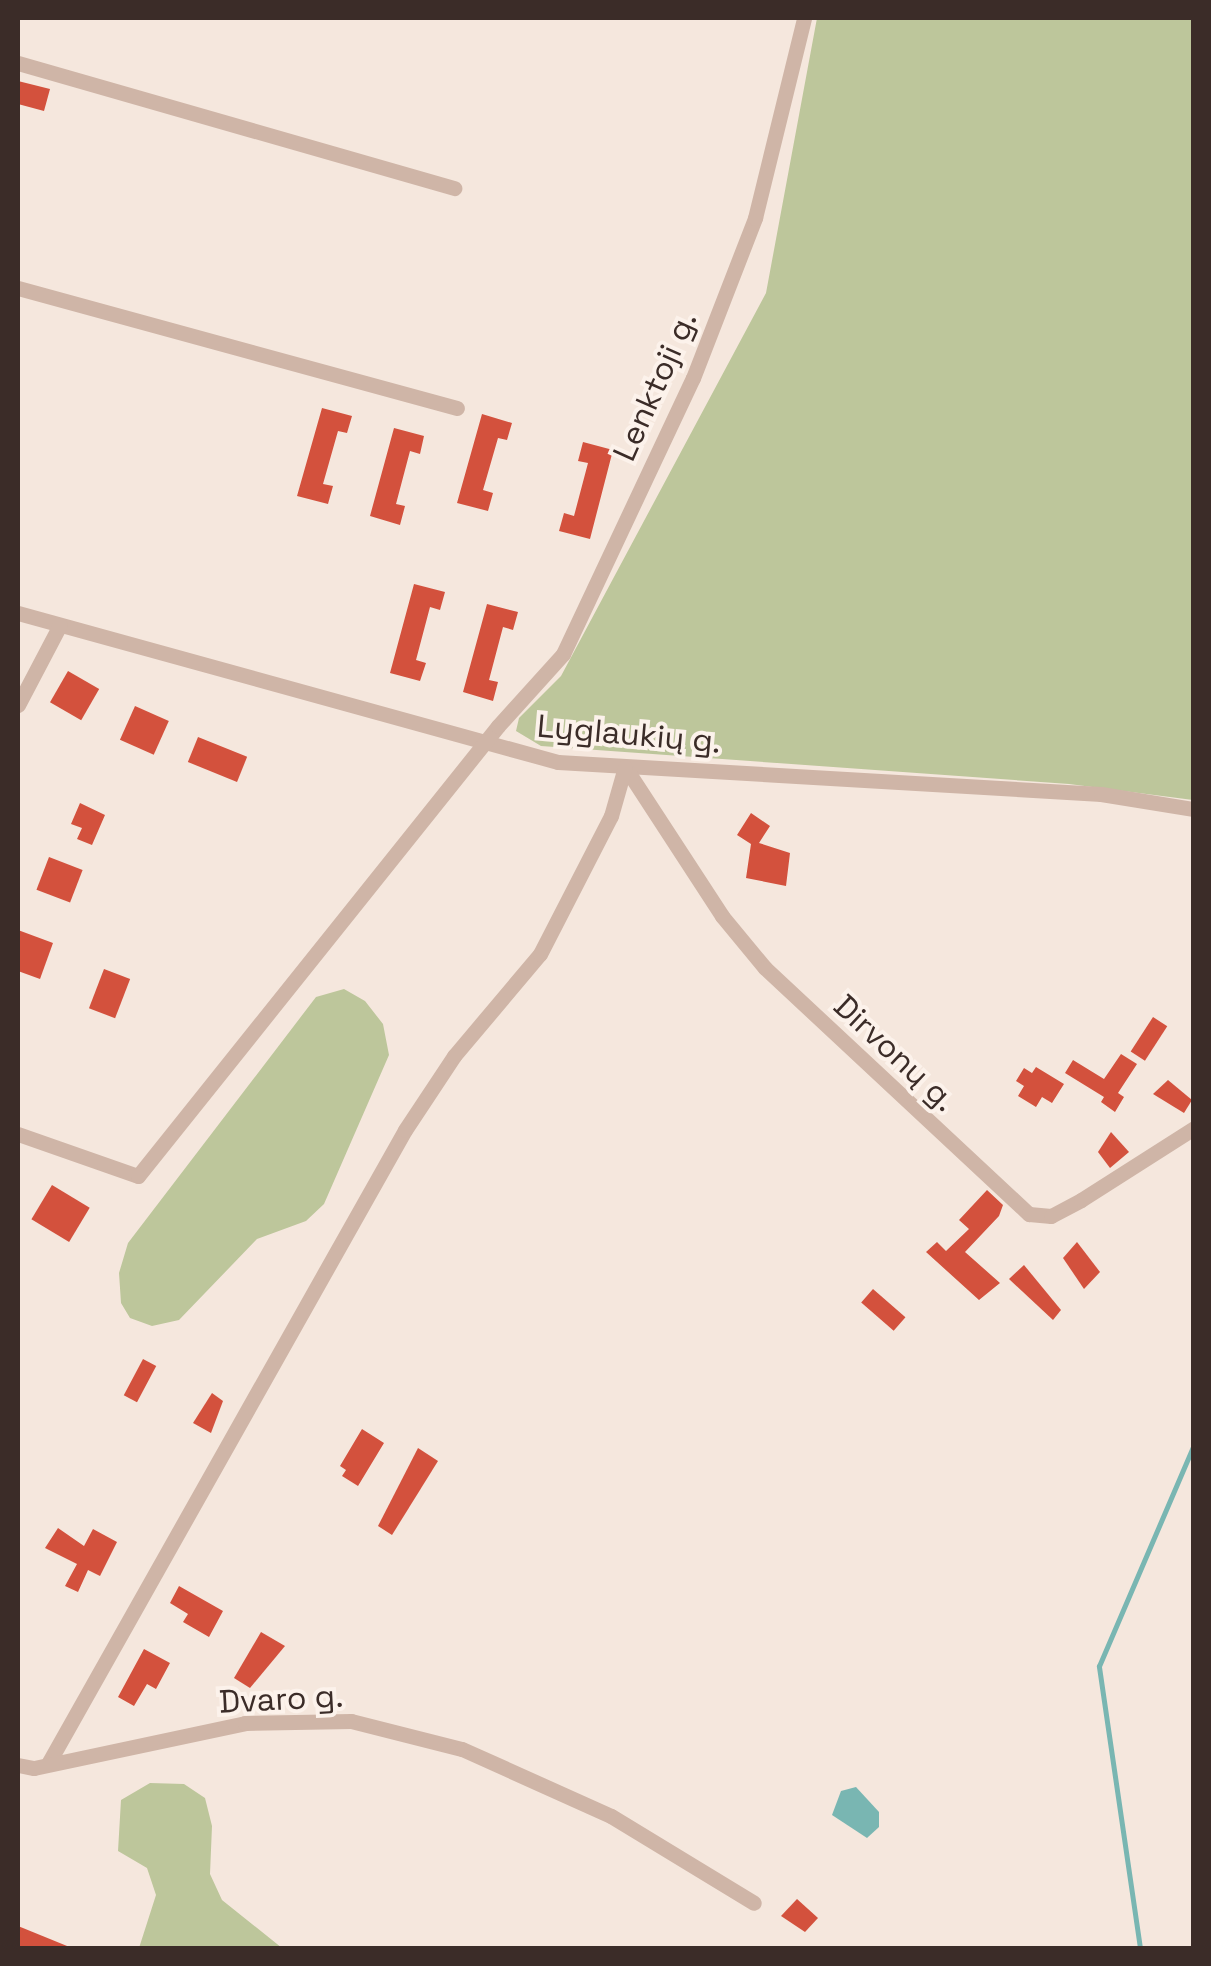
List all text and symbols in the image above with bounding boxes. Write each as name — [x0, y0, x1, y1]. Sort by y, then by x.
street label: Lenktoji g. — [605, 305, 705, 467]
street label: Lyglaukių g. — [535, 707, 723, 761]
street label: Dirvonų g. — [826, 987, 964, 1119]
street label: Dvaro g. — [218, 1677, 344, 1721]

